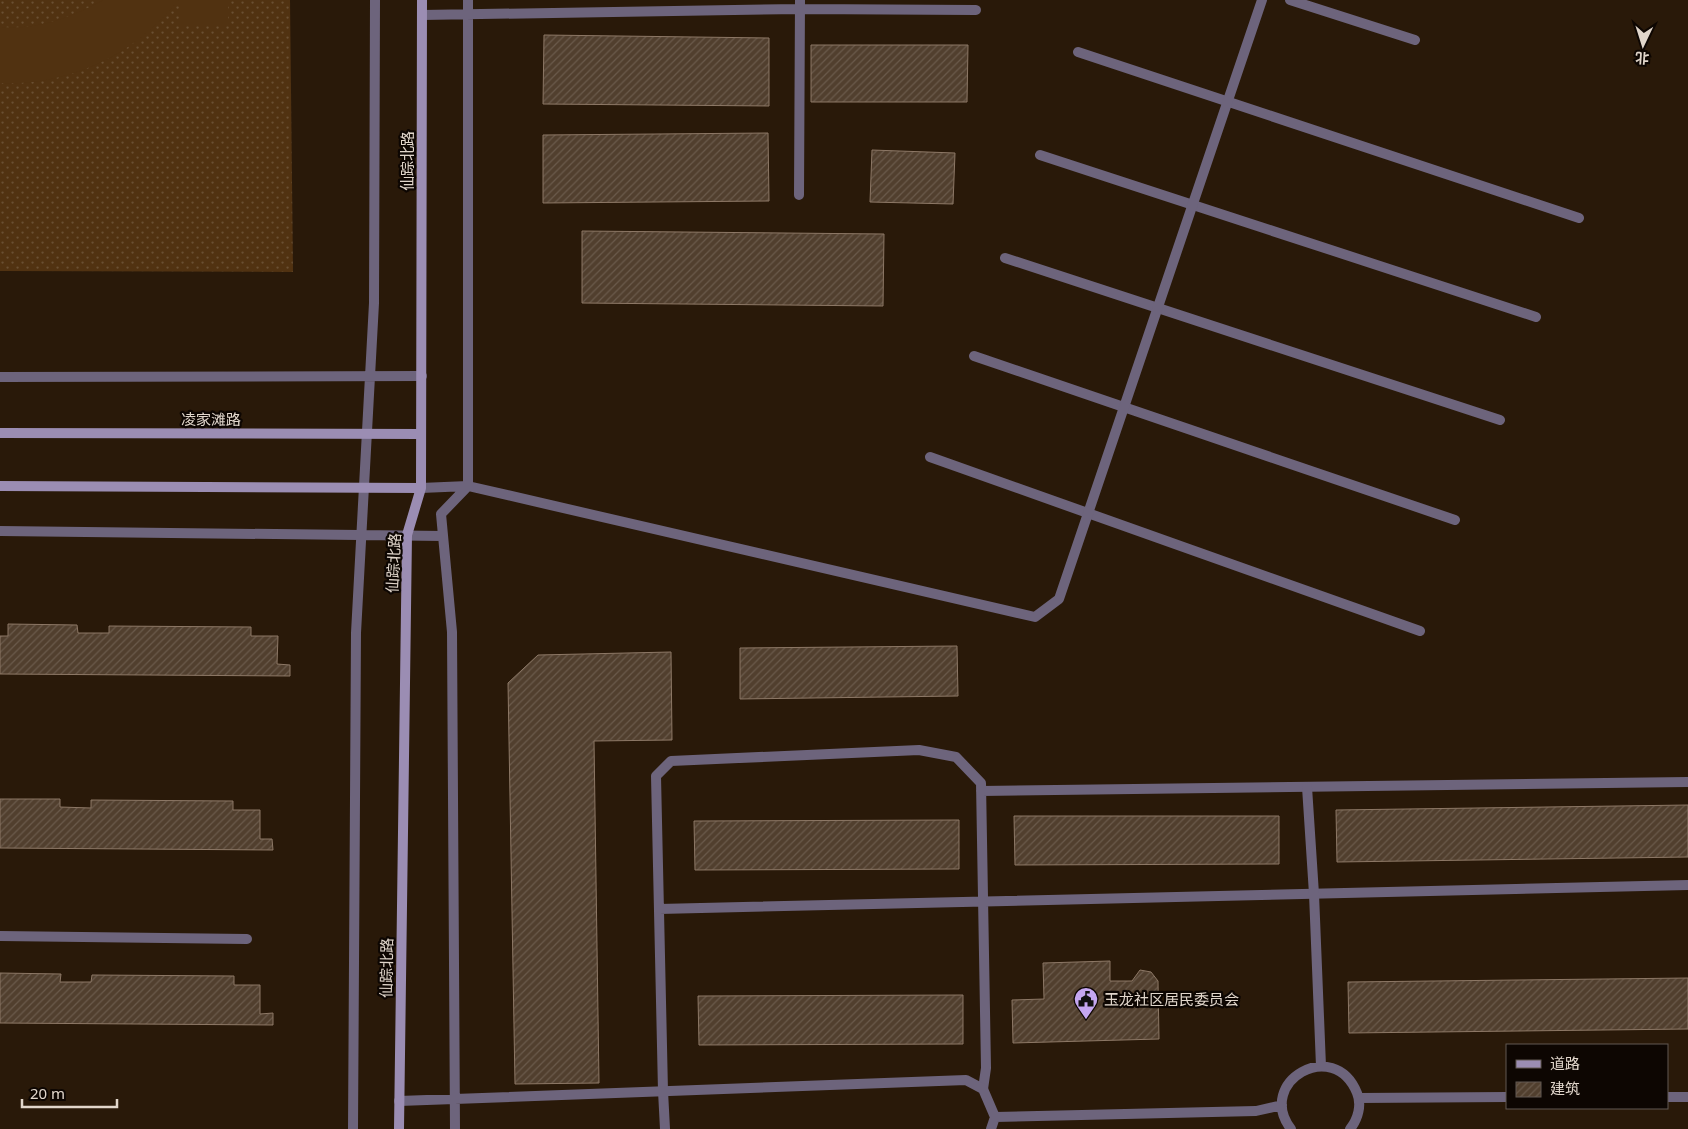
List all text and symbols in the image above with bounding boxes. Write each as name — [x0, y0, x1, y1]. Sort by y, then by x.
north arrow — [1618, 20, 1668, 70]
text: 北 — [1634, 49, 1650, 68]
street label: 仙踪北路 — [397, 131, 417, 191]
street label: 凌家滩路 — [181, 409, 241, 429]
street label: 仙踪北路 — [381, 533, 405, 593]
street label: 仙踪北路 — [375, 938, 397, 998]
public building icon: 玉龙社区居民委员会 — [1073, 986, 1099, 1020]
place label: 玉龙社区居民委员会 — [1104, 989, 1239, 1009]
legend — [1506, 1044, 1668, 1109]
text: 道路 — [1550, 1053, 1580, 1073]
scale bar — [22, 1076, 118, 1108]
text: 建筑 — [1550, 1078, 1580, 1098]
text: 20 m — [30, 1083, 65, 1103]

